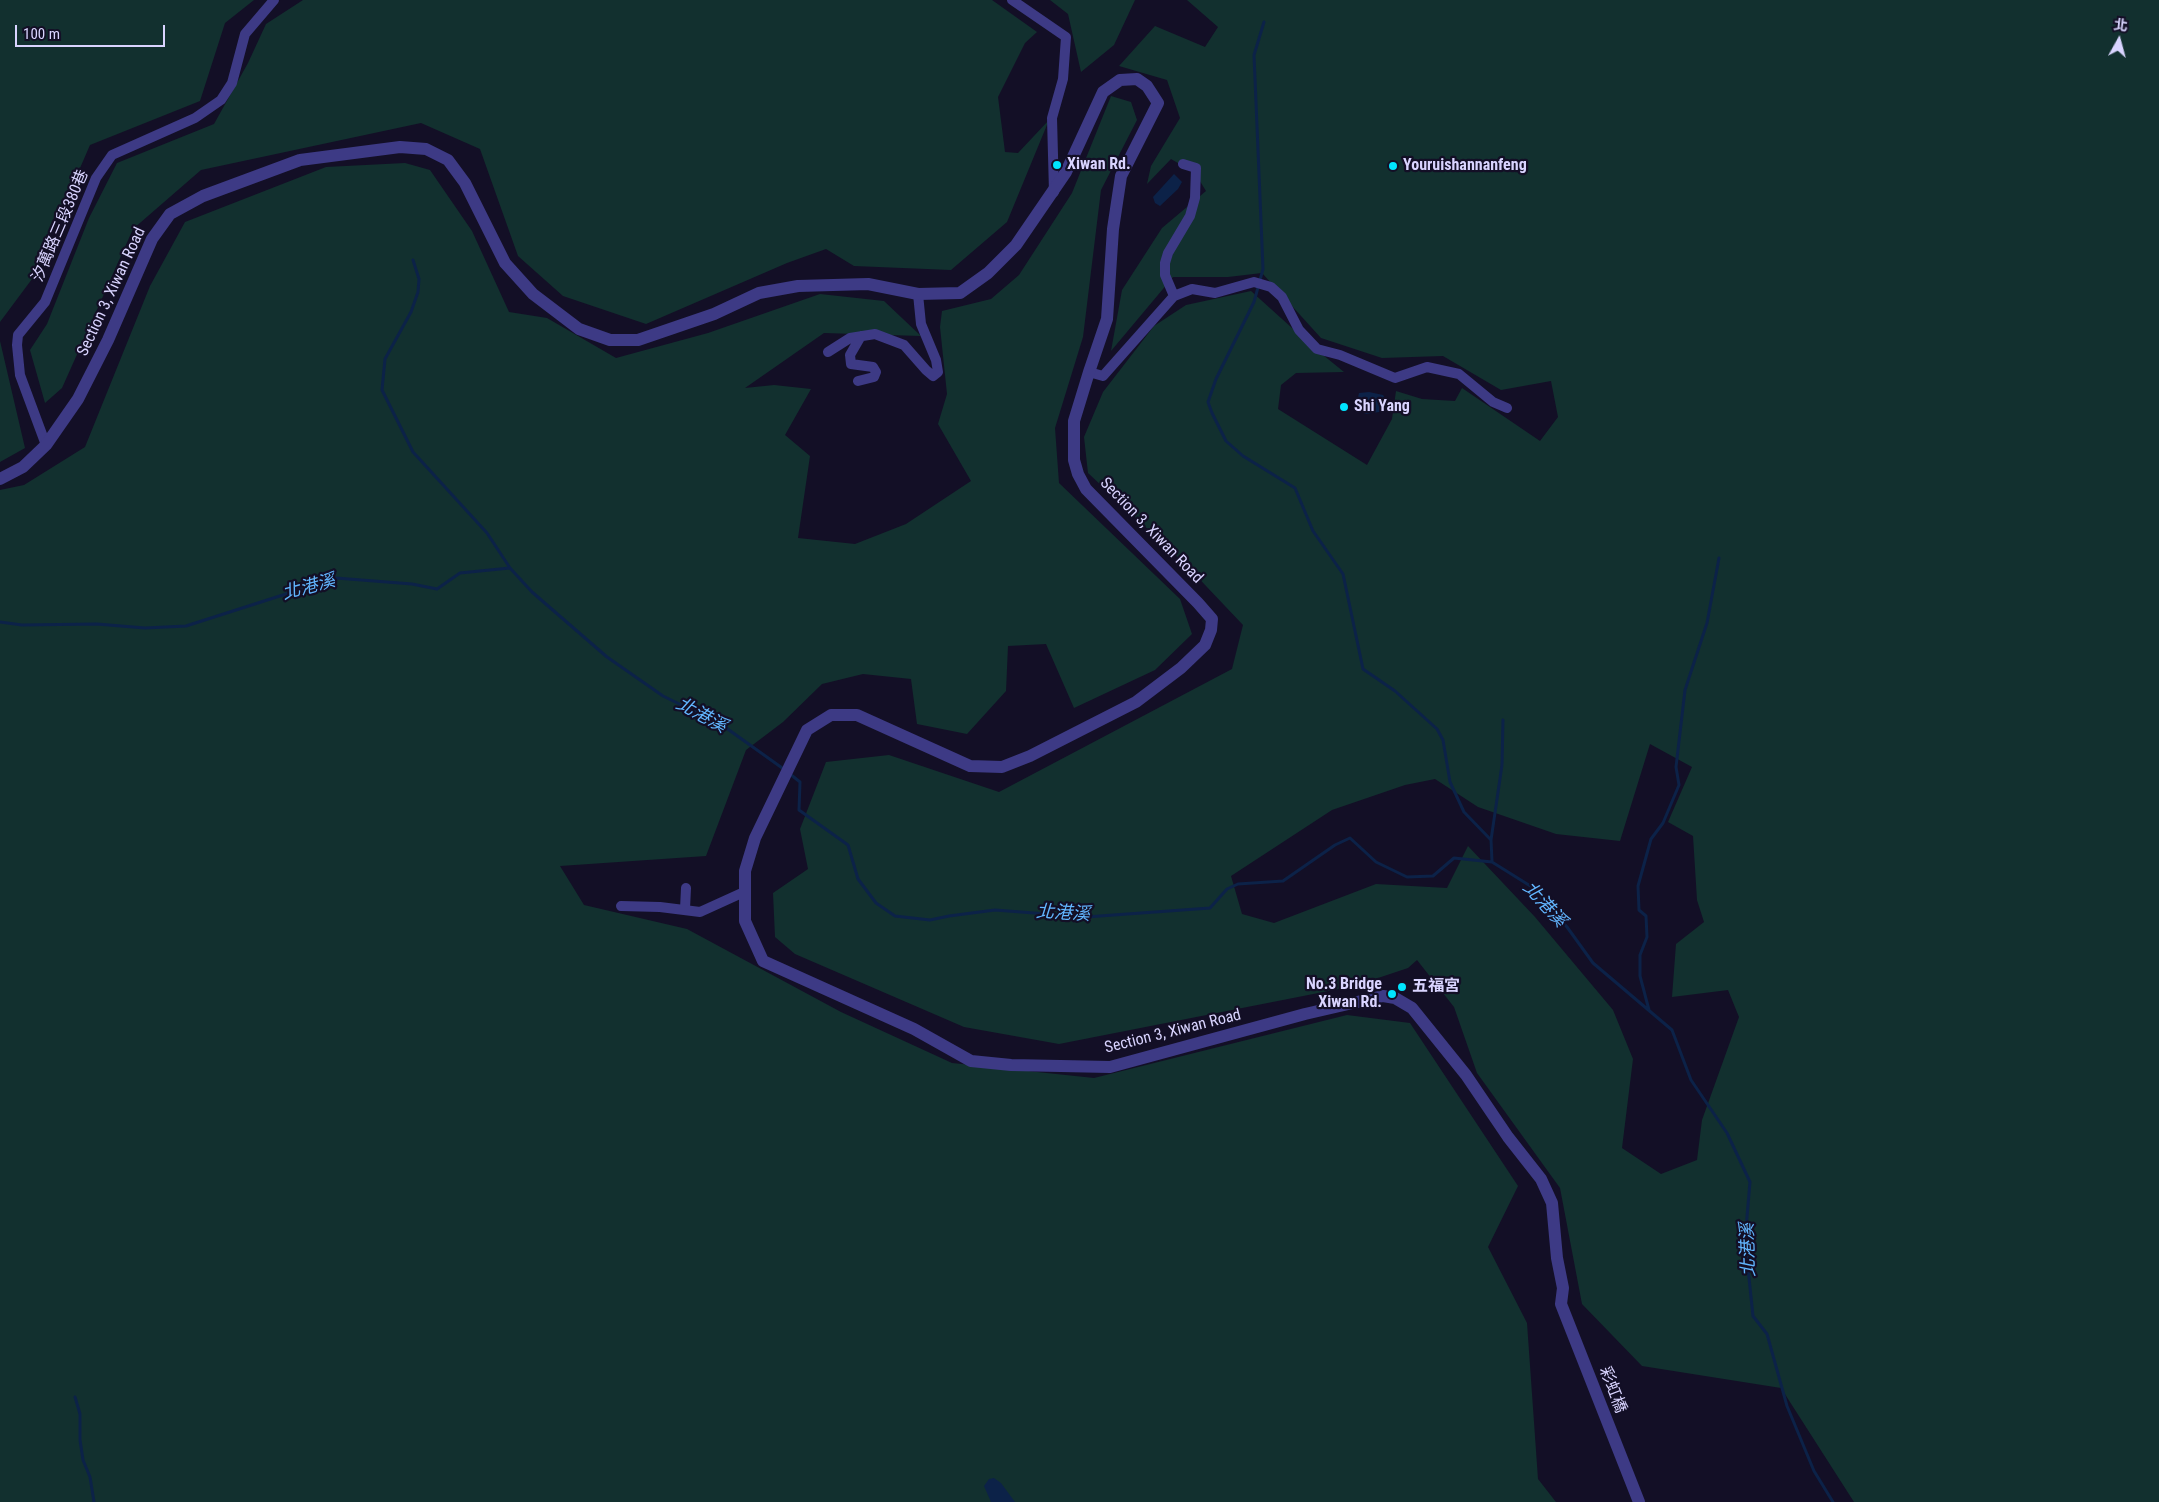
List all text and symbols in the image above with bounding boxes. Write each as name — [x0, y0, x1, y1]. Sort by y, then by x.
scale bar — [18, 15, 168, 47]
north arrow — [2094, 15, 2144, 65]
text: 北 — [2113, 16, 2129, 34]
text: 100 m — [23, 25, 60, 43]
place label: Xiwan Rd. — [1067, 155, 1131, 175]
place label: Youruishannanfeng — [1403, 156, 1527, 176]
marker: Xiwan Rd. — [1051, 159, 1063, 171]
marker: Youruishannanfeng — [1387, 160, 1399, 172]
street label: 汐萬路三段380巷 — [29, 167, 93, 285]
street label: Section 3, Xiwan Road — [74, 225, 150, 359]
place label: Shi Yang — [1354, 397, 1410, 417]
marker: Shi Yang — [1338, 401, 1350, 413]
street label: Section 3, Xiwan Road — [1096, 474, 1206, 588]
water label: 北港溪 — [280, 571, 338, 605]
water label: 北港溪 — [672, 694, 730, 738]
water label: 北港溪 — [1518, 878, 1570, 932]
water label: 北港溪 — [1035, 902, 1091, 926]
place label: No.3 Bridge Xiwan Rd. — [1306, 975, 1382, 1013]
place label: 五福宮 — [1412, 977, 1460, 997]
marker: 五福宮 — [1396, 981, 1408, 993]
marker: No.3 Bridge Xiwan Rd. — [1386, 988, 1398, 1000]
street label: Section 3, Xiwan Road — [1103, 1006, 1243, 1058]
water label: 北港溪 — [1737, 1223, 1761, 1277]
street label: 彩虹橋 — [1594, 1364, 1630, 1416]

